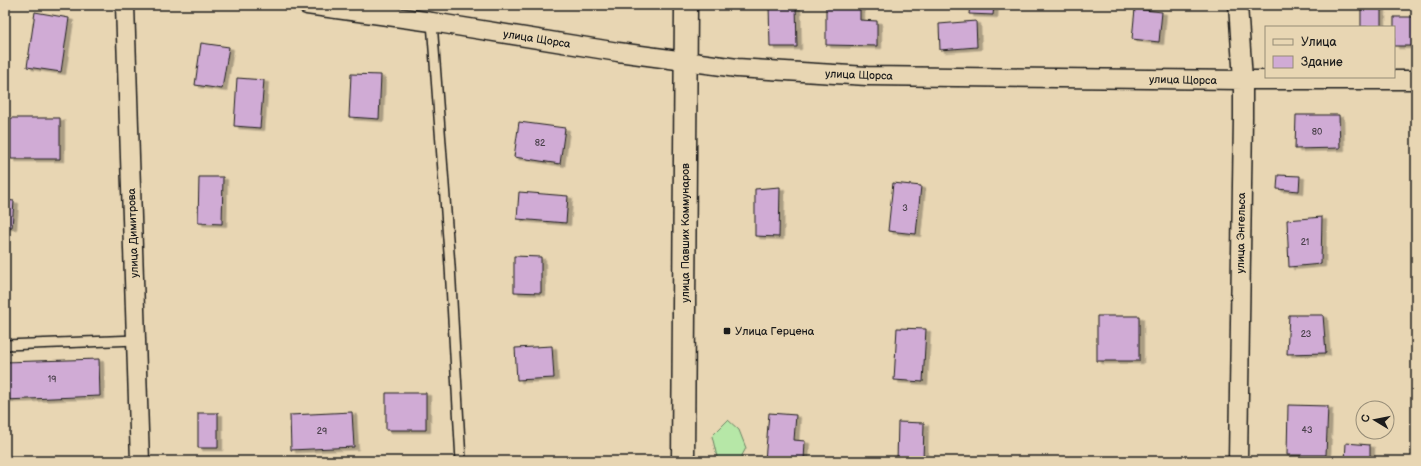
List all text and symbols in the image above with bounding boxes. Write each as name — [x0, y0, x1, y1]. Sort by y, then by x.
legend — [1265, 26, 1395, 78]
street label: улица Щорса — [502, 27, 572, 51]
text: Улица — [1301, 35, 1337, 50]
text: Здание — [1301, 55, 1343, 70]
street label: улица Щорса — [825, 67, 894, 83]
street label: улица Щорса — [1149, 73, 1218, 87]
house number: 80 — [1312, 127, 1322, 138]
house number: 82 — [535, 138, 546, 149]
street label: улица Павших Коммунаров — [679, 163, 692, 303]
street label: улица Димитрова — [125, 187, 141, 278]
street label: улица Энгельса — [1234, 192, 1248, 274]
house number: 3 — [902, 203, 908, 214]
house number: 21 — [1301, 237, 1309, 248]
place label: Улица Герцена — [735, 325, 815, 338]
marker: Улица Герцена — [722, 326, 732, 336]
house number: 23 — [1301, 329, 1312, 340]
house number: 19 — [48, 374, 56, 385]
north arrow — [1355, 400, 1395, 440]
text: С — [1359, 413, 1373, 423]
house number: 43 — [1301, 425, 1313, 436]
house number: 29 — [317, 426, 327, 437]

